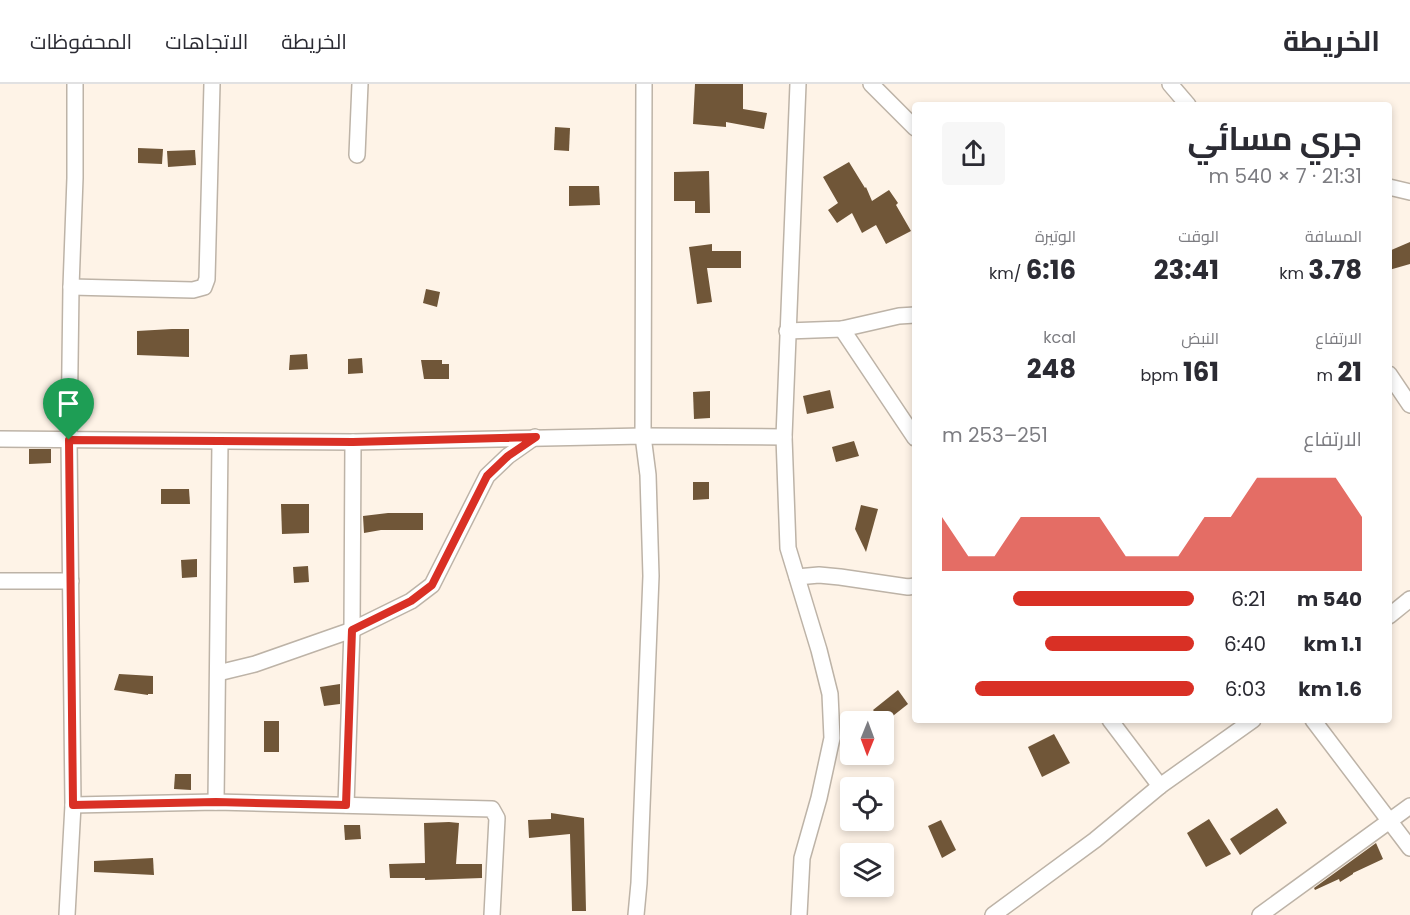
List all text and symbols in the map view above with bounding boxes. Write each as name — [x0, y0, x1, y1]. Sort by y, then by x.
text: الخريطة — [1283, 22, 1380, 61]
text: المحفوظات — [30, 27, 132, 56]
text: الاتجاهات — [165, 27, 248, 56]
text: الخريطة — [281, 27, 347, 56]
text: جري مسائي — [1187, 115, 1362, 162]
button: share — [942, 122, 1005, 185]
text: 21:31 · 7 × 540 m — [1209, 162, 1362, 190]
text: الوتيرة — [1035, 225, 1076, 248]
text: الوقت — [1178, 225, 1219, 248]
text: المسافة — [1305, 225, 1362, 248]
text: 6:16 — [1026, 252, 1076, 288]
text: 23:41 — [1154, 252, 1219, 288]
text: 3.78 — [1308, 252, 1362, 288]
text: /km — [989, 262, 1026, 285]
text: km — [1279, 262, 1308, 285]
text: kcal — [1043, 326, 1076, 349]
text: النبض — [1181, 327, 1219, 350]
text: الارتفاع — [1315, 327, 1362, 350]
text: 248 — [1027, 351, 1076, 387]
text: 161 — [1183, 354, 1219, 390]
text: 21 — [1337, 354, 1362, 390]
text: bpm — [1140, 364, 1183, 387]
text: m — [1317, 364, 1337, 387]
pin — [43, 378, 94, 440]
icon: arrive — [52, 387, 85, 420]
text: 251–253 m — [942, 421, 1048, 449]
text: الارتفاع — [1303, 425, 1362, 453]
text: 6:21 — [1231, 585, 1266, 613]
text: 540 m — [1297, 585, 1362, 613]
text: 6:40 — [1224, 630, 1266, 658]
text: 1.1 km — [1304, 630, 1362, 658]
text: 6:03 — [1225, 675, 1266, 703]
text: 1.6 km — [1298, 675, 1362, 703]
north arrow — [840, 711, 894, 765]
map controls — [840, 711, 894, 897]
button: locate — [840, 777, 894, 831]
button: layers — [840, 843, 894, 897]

